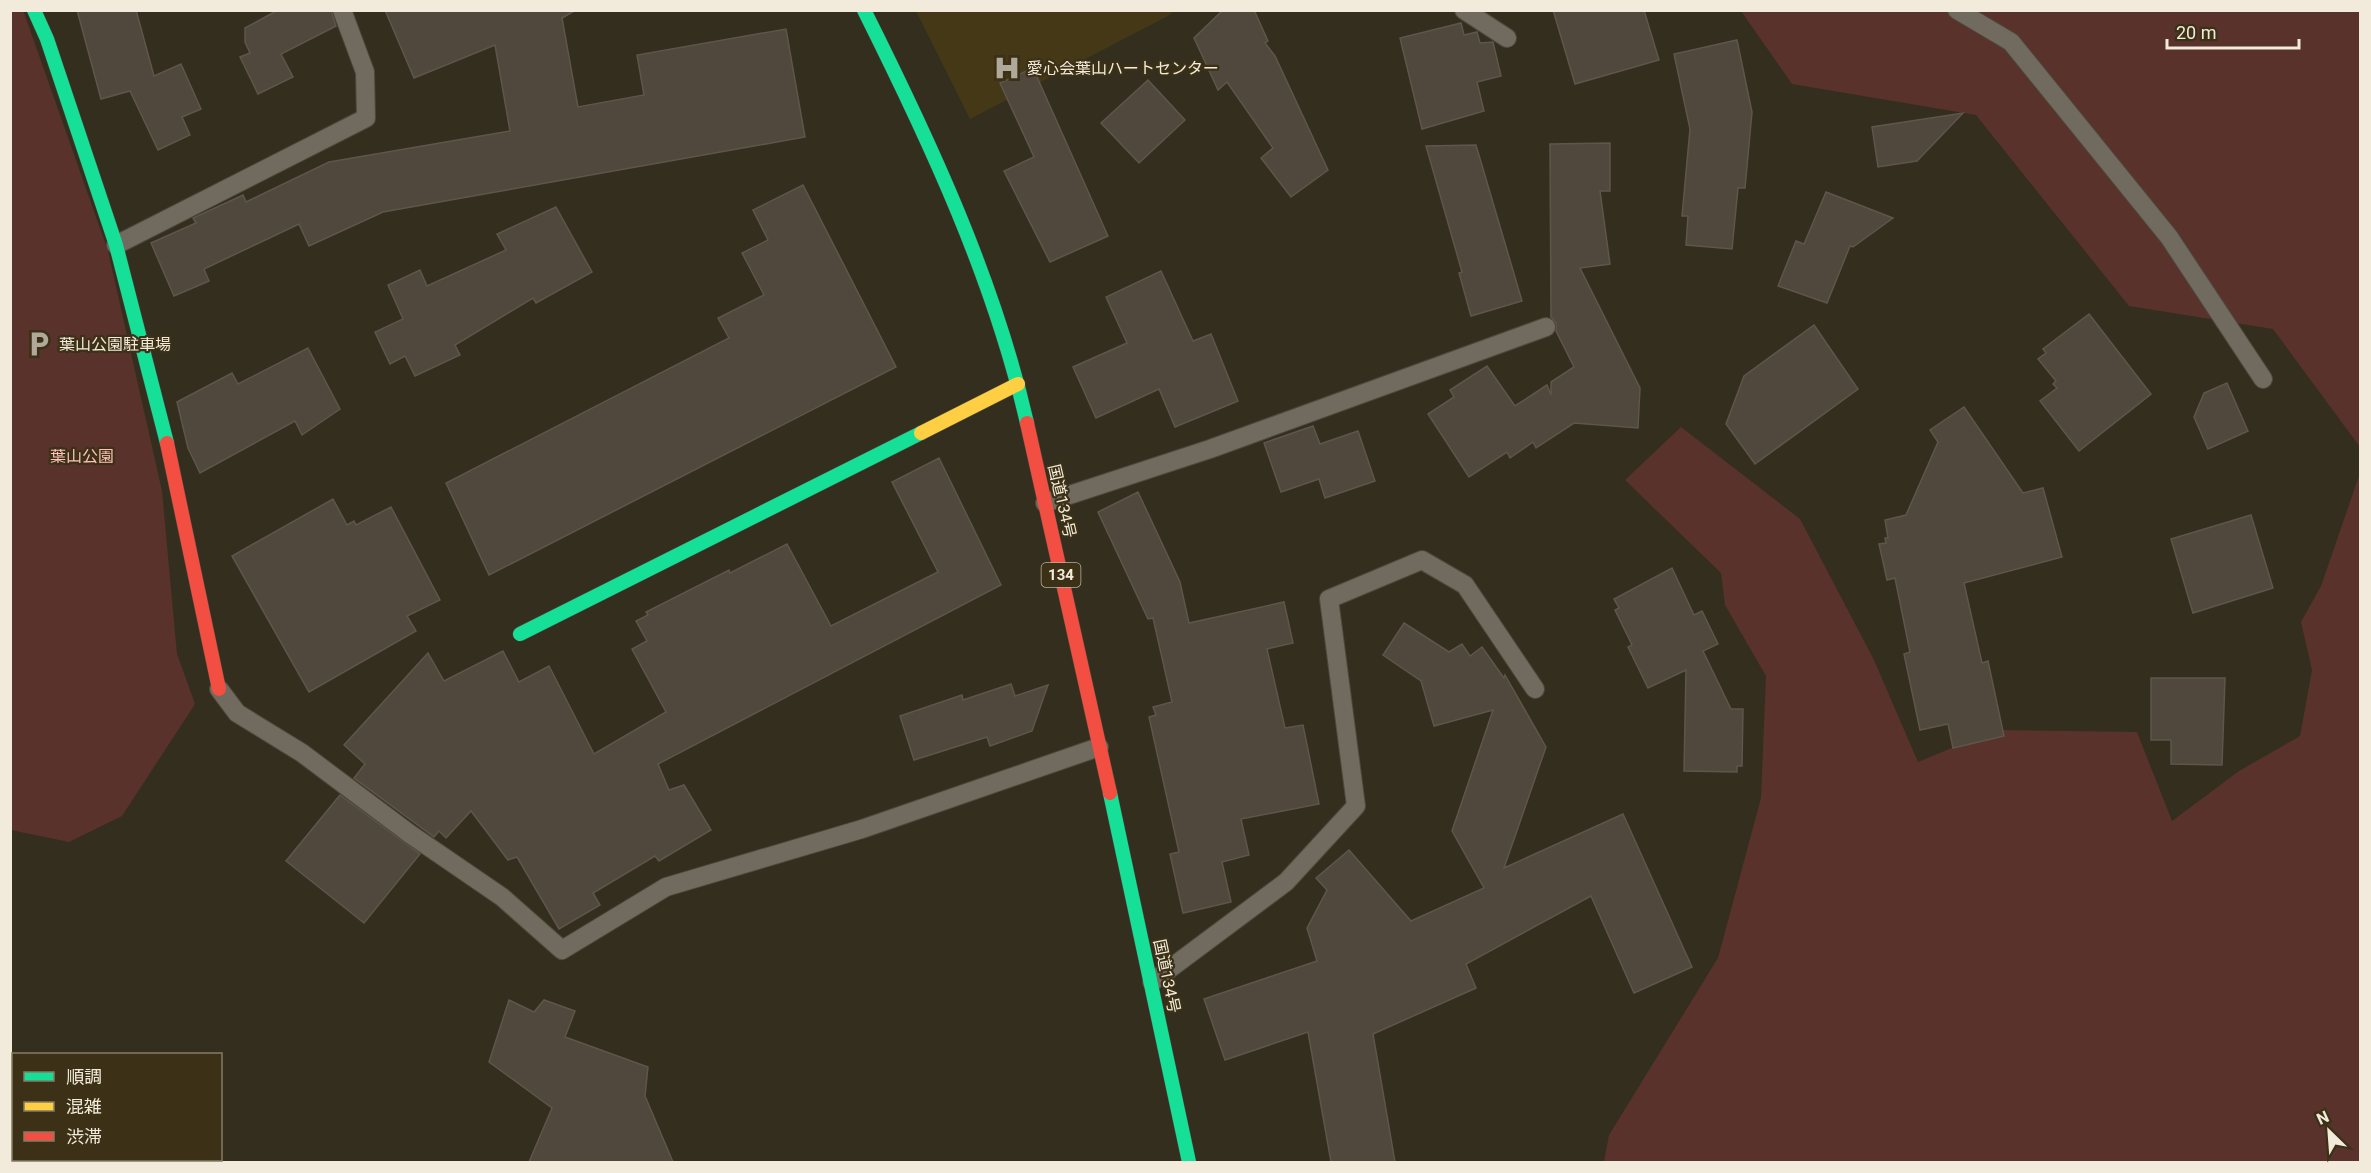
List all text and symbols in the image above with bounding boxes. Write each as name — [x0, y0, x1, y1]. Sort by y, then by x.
scale bar — [2167, 12, 2299, 50]
text: 20 m — [2176, 22, 2216, 43]
hospital icon: 愛心会葉山ハートセンター — [992, 53, 1022, 83]
place label: 愛心会葉山ハートセンター — [1027, 59, 1219, 78]
parking icon: 葉山公園駐車場 — [24, 329, 54, 359]
place label: 葉山公園駐車場 — [59, 335, 171, 354]
park label: 葉山公園 — [50, 447, 114, 466]
street label: 国道134号 — [1044, 462, 1080, 540]
road number: 134 — [1042, 563, 1080, 587]
street label: 国道134号 — [1150, 937, 1184, 1015]
legend — [12, 1053, 222, 1161]
text: 順調 — [66, 1066, 102, 1087]
text: 混雑 — [66, 1096, 102, 1117]
north arrow — [2299, 1101, 2359, 1161]
text: N — [2314, 1107, 2332, 1129]
text: 渋滞 — [66, 1126, 102, 1147]

